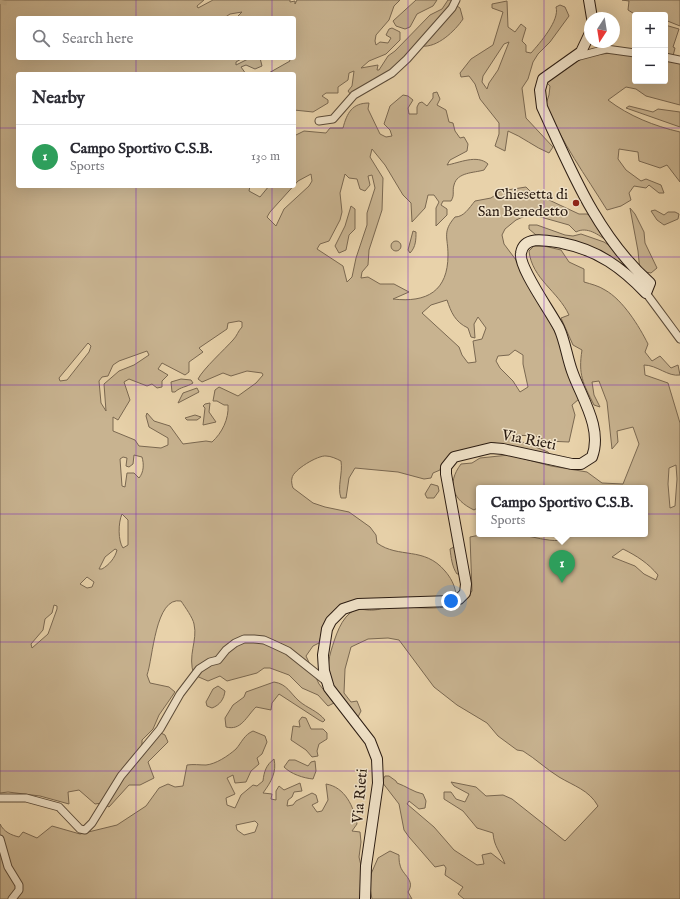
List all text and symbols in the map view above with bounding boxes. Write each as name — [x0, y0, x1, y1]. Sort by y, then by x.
north arrow — [584, 12, 620, 48]
map controls — [632, 12, 668, 84]
button: + — [632, 12, 668, 48]
search box — [16, 16, 296, 60]
icon: search — [30, 27, 52, 49]
text: Search here — [62, 29, 133, 48]
button: − — [632, 48, 668, 84]
text: Nearby — [32, 88, 85, 109]
text: Campo Sportivo C.S.B. — [70, 139, 213, 158]
text: 1 — [43, 148, 47, 165]
text: 130 m — [251, 148, 280, 165]
text: Sports — [70, 158, 105, 175]
place label: Chiesetta di San Benedetto — [478, 185, 568, 221]
marker: Chiesetta di San Benedetto — [571, 198, 581, 208]
street label: Via Rieti — [499, 425, 558, 455]
popup — [476, 485, 648, 537]
text: Campo Sportivo C.S.B. — [491, 493, 633, 512]
text: Sports — [491, 512, 525, 529]
pin: 1 — [549, 550, 575, 583]
your location — [441, 591, 461, 611]
street label: Via Rieti — [348, 768, 372, 825]

